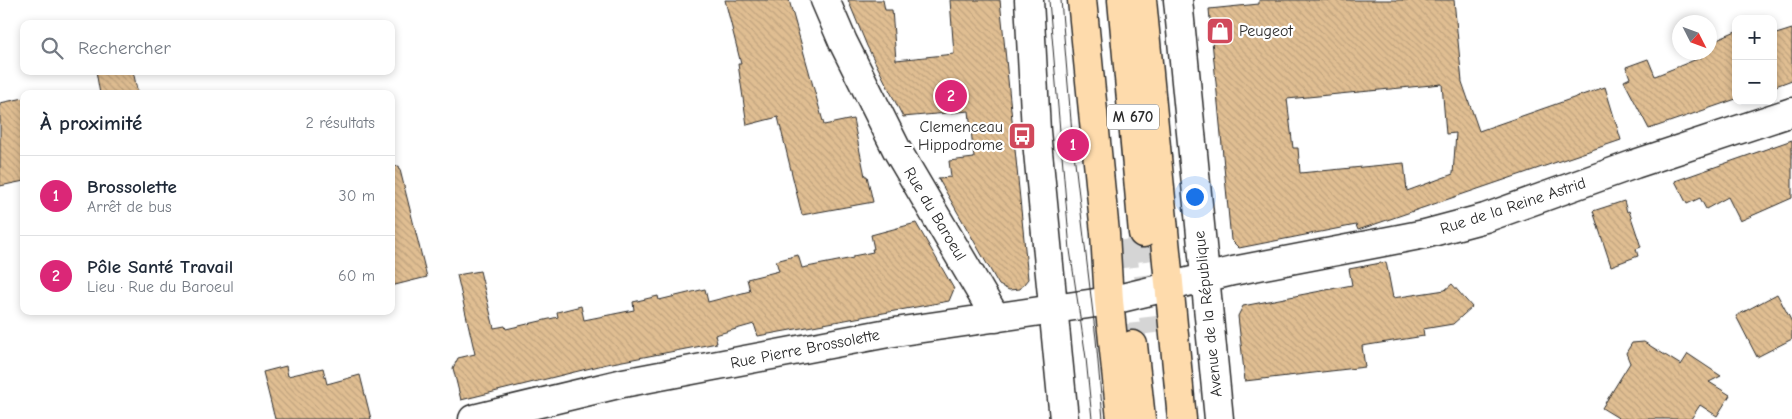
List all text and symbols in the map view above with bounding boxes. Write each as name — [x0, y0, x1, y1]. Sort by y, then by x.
north arrow — [1672, 15, 1717, 60]
map controls — [1732, 15, 1777, 105]
button: + — [1732, 15, 1777, 60]
shop icon: Peugeot — [1205, 16, 1235, 46]
search box — [20, 20, 395, 75]
place label: Peugeot — [1239, 22, 1293, 40]
icon: search — [38, 34, 66, 62]
text: Rechercher — [78, 37, 171, 59]
button: − — [1732, 60, 1777, 105]
pin: 2 — [935, 77, 967, 115]
road number: M 670 — [1107, 104, 1159, 130]
text: À proximité — [40, 111, 142, 135]
text: 2 résultats — [305, 114, 375, 132]
place label: Clemenceau – Hippodrome — [903, 118, 1003, 154]
bus stop icon: Clemenceau – Hippodrome — [1007, 121, 1037, 151]
pin: 1 — [1057, 126, 1089, 164]
street label: Rue du Baroeul — [900, 164, 970, 264]
street label: Rue de la Reine Astrid — [1438, 174, 1588, 238]
text: Brossolette — [87, 176, 177, 198]
your location — [1182, 184, 1208, 210]
text: 1 — [53, 187, 59, 205]
text: 30 m — [339, 187, 375, 205]
text: Arrêt de bus — [87, 198, 172, 216]
street label: Avenue de la République — [1190, 230, 1226, 398]
text: Pôle Santé Travail — [87, 256, 233, 278]
text: 2 — [52, 267, 60, 285]
text: 60 m — [338, 267, 375, 285]
text: Lieu · Rue du Baroeul — [87, 278, 234, 296]
street label: Rue Pierre Brossolette — [729, 326, 881, 372]

